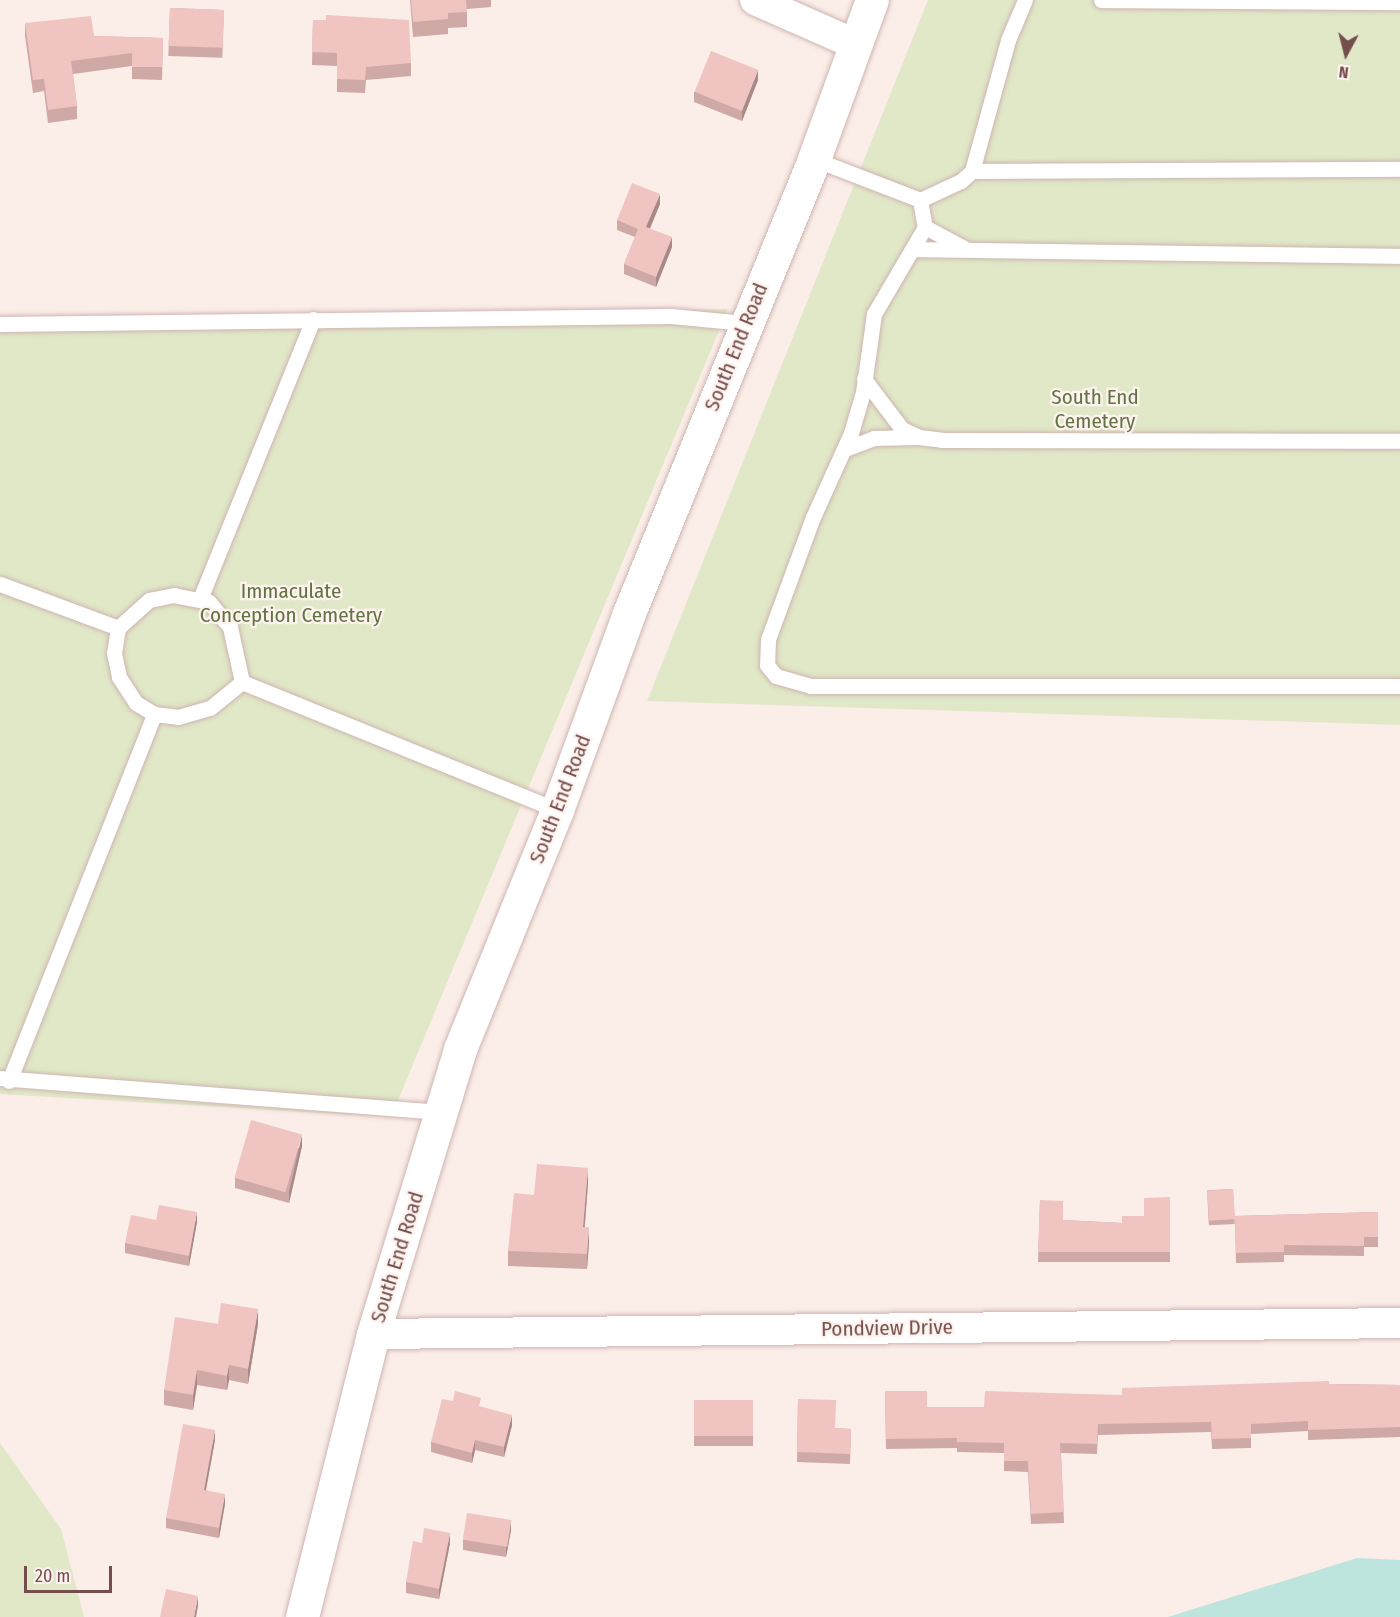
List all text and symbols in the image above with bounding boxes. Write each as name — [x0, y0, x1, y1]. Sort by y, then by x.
north arrow — [1316, 24, 1376, 84]
text: N — [1338, 62, 1350, 82]
street label: South End Road — [699, 279, 773, 415]
park label: South End Cemetery — [1051, 384, 1139, 434]
park label: Immaculate Conception Cemetery — [200, 578, 382, 628]
street label: South End Road — [524, 731, 596, 867]
street label: South End Road — [365, 1188, 429, 1326]
street label: Pondview Drive — [821, 1314, 953, 1342]
scale bar — [27, 1554, 116, 1592]
text: 20 m — [35, 1565, 70, 1587]

